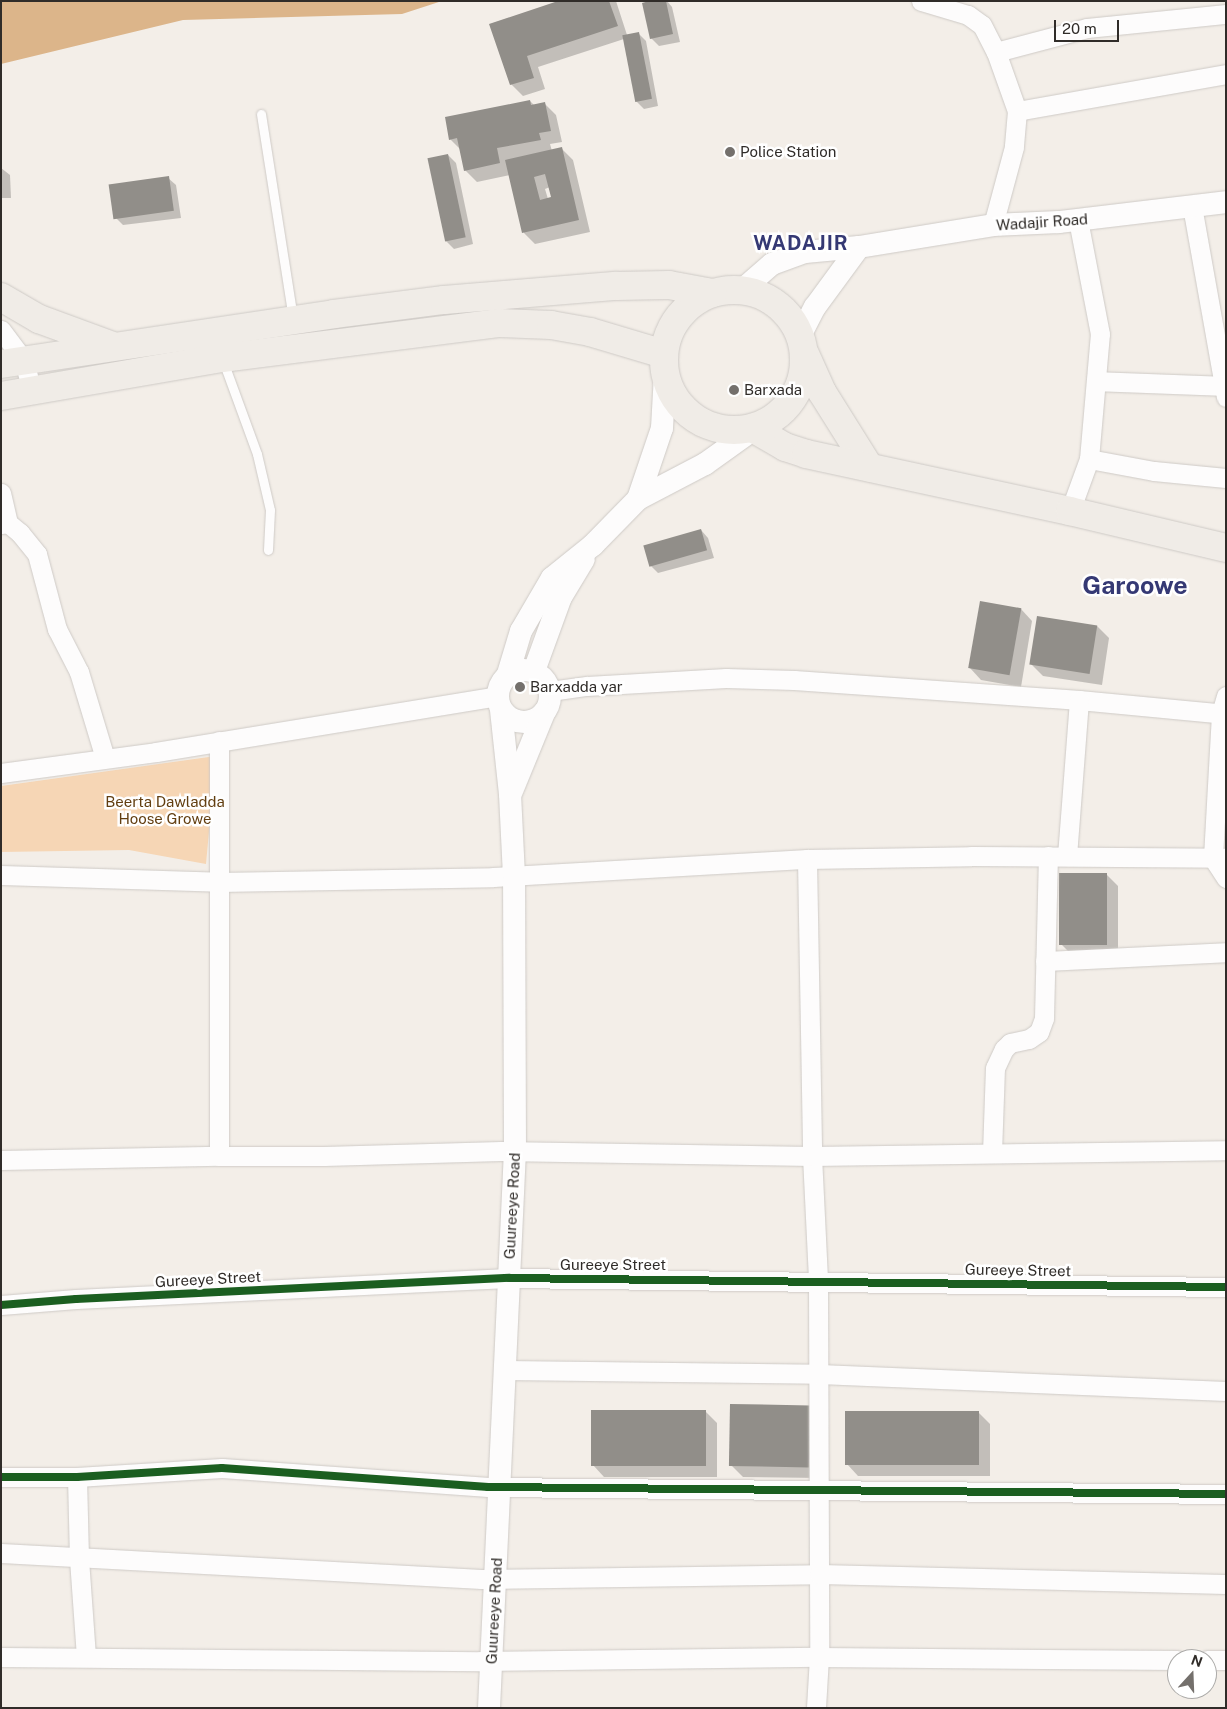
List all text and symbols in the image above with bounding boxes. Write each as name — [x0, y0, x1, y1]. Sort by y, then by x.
scale bar — [1057, 10, 1122, 42]
text: 20 m — [1062, 20, 1097, 37]
place label: Police Station — [740, 143, 837, 161]
marker: Police Station — [724, 146, 736, 158]
street label: Wadajir Road — [995, 210, 1089, 234]
district label: WADAJIR — [752, 231, 850, 255]
place label: Barxada — [744, 381, 802, 399]
marker: Barxada — [728, 384, 740, 396]
district label: Garoowe — [1082, 570, 1188, 600]
place label: Barxadda yar — [530, 678, 623, 696]
marker: Barxadda yar — [514, 681, 526, 693]
park label: Beerta Dawladda Hoose Growe — [105, 792, 225, 827]
street label: Guureeye Road — [500, 1152, 524, 1260]
street label: Gureeye Street — [560, 1256, 666, 1274]
street label: Gureeye Street — [965, 1260, 1071, 1280]
street label: Gureeye Street — [154, 1267, 262, 1291]
street label: Guureeye Road — [482, 1557, 506, 1665]
north arrow — [1167, 1649, 1217, 1699]
text: N — [1189, 1651, 1205, 1670]

